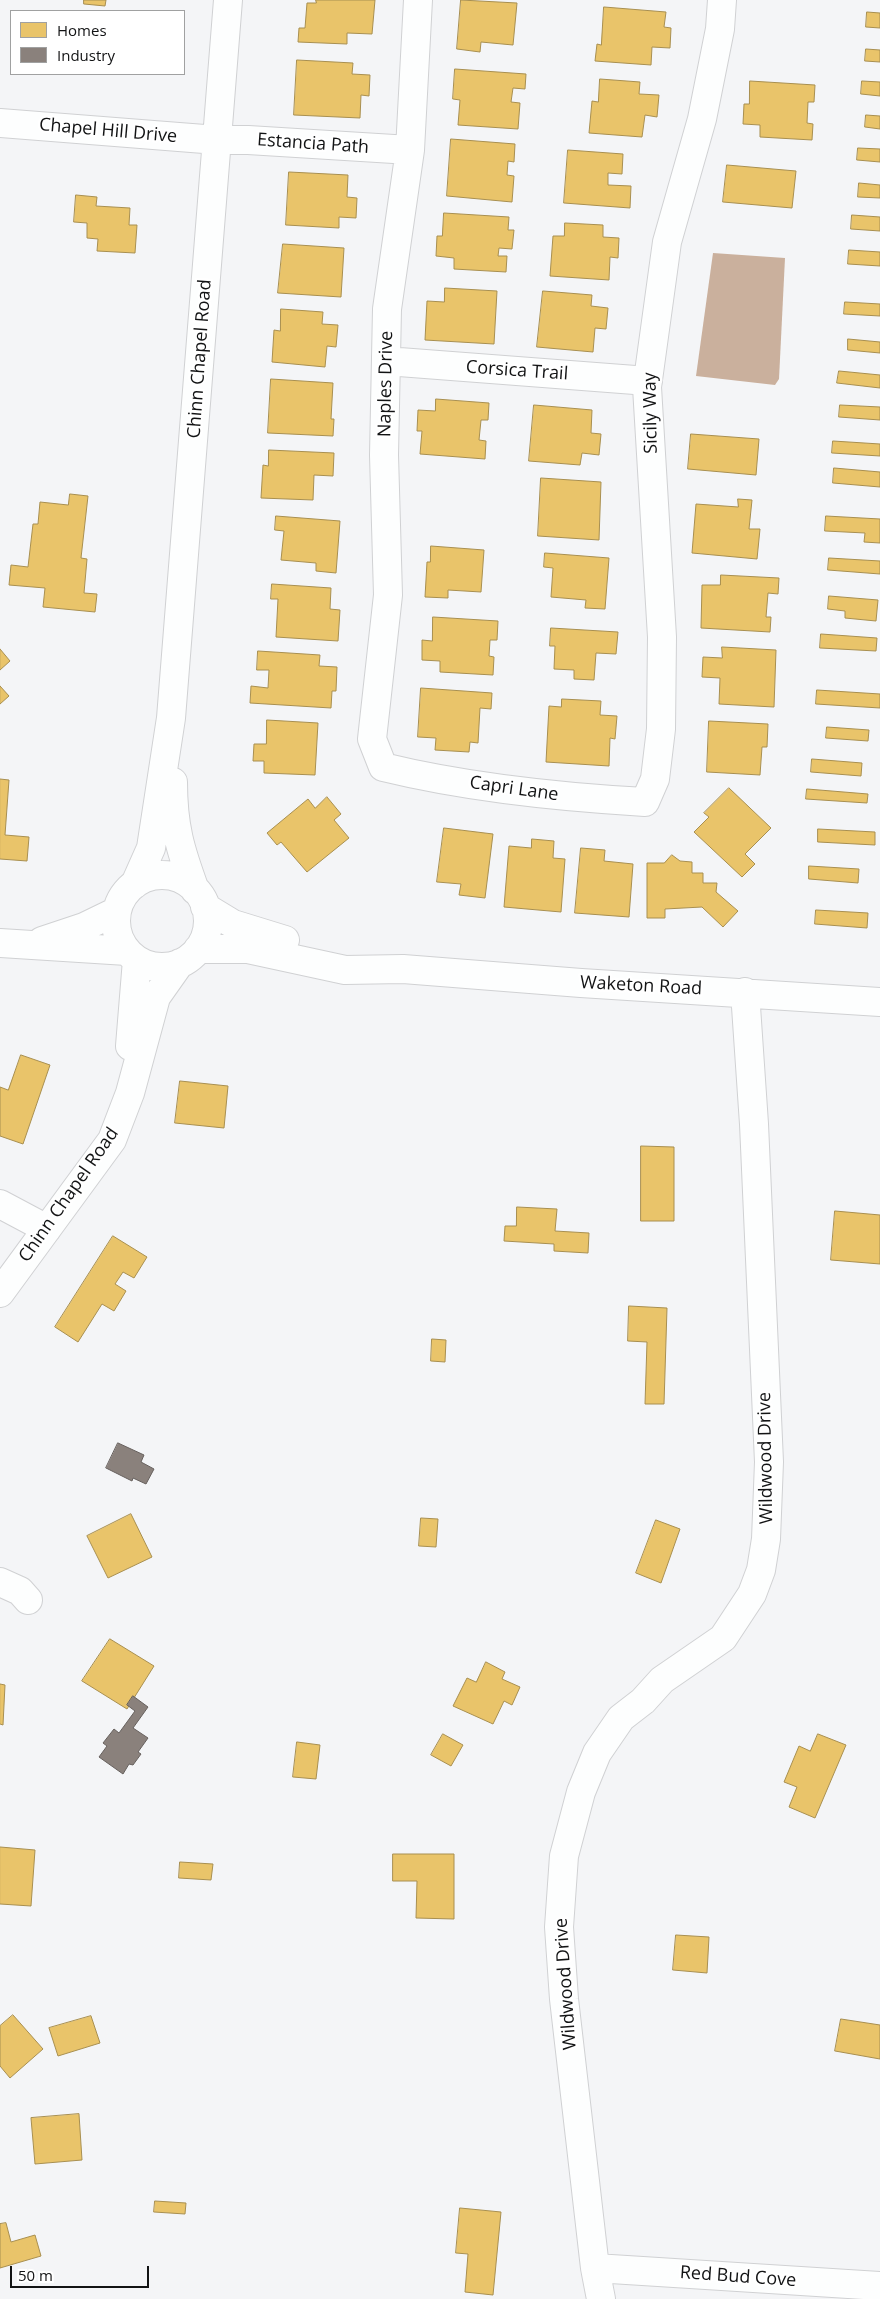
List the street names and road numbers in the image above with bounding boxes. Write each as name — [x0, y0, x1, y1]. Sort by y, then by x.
street label: Chapel Hill Drive — [38, 114, 178, 148]
street label: Estancia Path — [256, 129, 370, 159]
street label: Chinn Chapel Road — [184, 279, 216, 439]
street label: Naples Drive — [374, 331, 398, 437]
street label: Corsica Trail — [465, 357, 569, 385]
street label: Sicily Way — [639, 372, 663, 454]
street label: Capri Lane — [468, 772, 560, 806]
street label: Waketon Road — [579, 972, 703, 1000]
street label: Chinn Chapel Road — [14, 1124, 124, 1266]
street label: Wildwood Drive — [754, 1392, 778, 1524]
street label: Wildwood Drive — [551, 1917, 581, 2051]
street label: Red Bud Cove — [679, 2262, 797, 2292]

